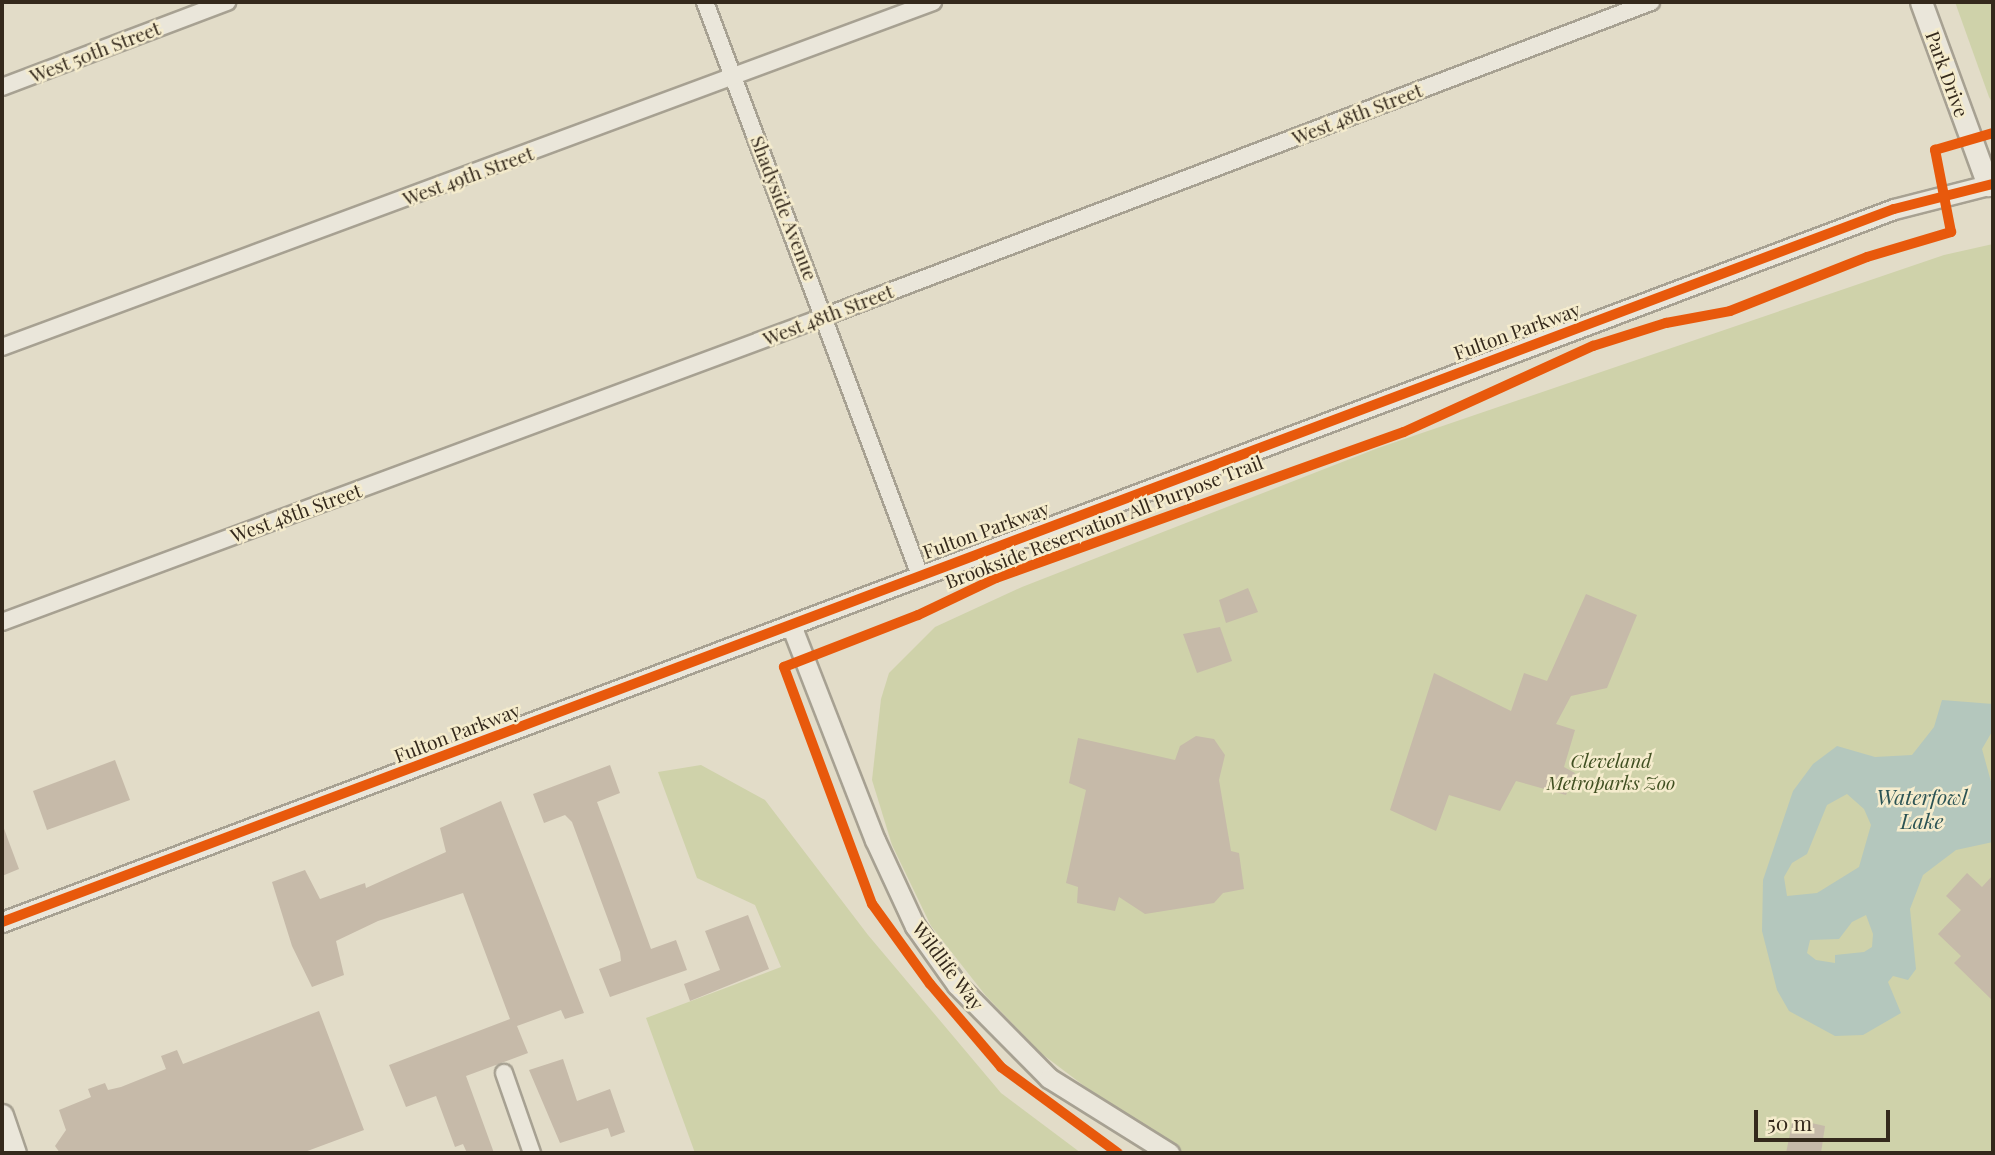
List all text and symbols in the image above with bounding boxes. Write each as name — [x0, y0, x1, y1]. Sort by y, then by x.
street label: West 50th Street — [26, 17, 164, 87]
street label: Park Drive — [1921, 28, 1973, 120]
street label: West 48th Street — [1288, 79, 1426, 149]
street label: Shadyside Avenue — [746, 132, 822, 284]
street label: West 49th Street — [399, 142, 537, 210]
street label: West 48th Street — [759, 280, 897, 350]
street label: Fulton Parkway — [1451, 298, 1583, 364]
street label: Brookside Reservation All Purpose Trail — [941, 451, 1267, 593]
street label: West 48th Street — [227, 479, 365, 547]
street label: Fulton Parkway — [920, 497, 1052, 563]
street label: Fulton Parkway — [391, 699, 523, 767]
park label: Cleveland Metroparks Zoo — [1547, 750, 1675, 794]
water label: Waterfowl Lake — [1876, 783, 1968, 833]
street label: Wildlife Way — [907, 917, 989, 1015]
scale bar — [1757, 1096, 1894, 1140]
text: 50 m — [1767, 1108, 1812, 1136]

